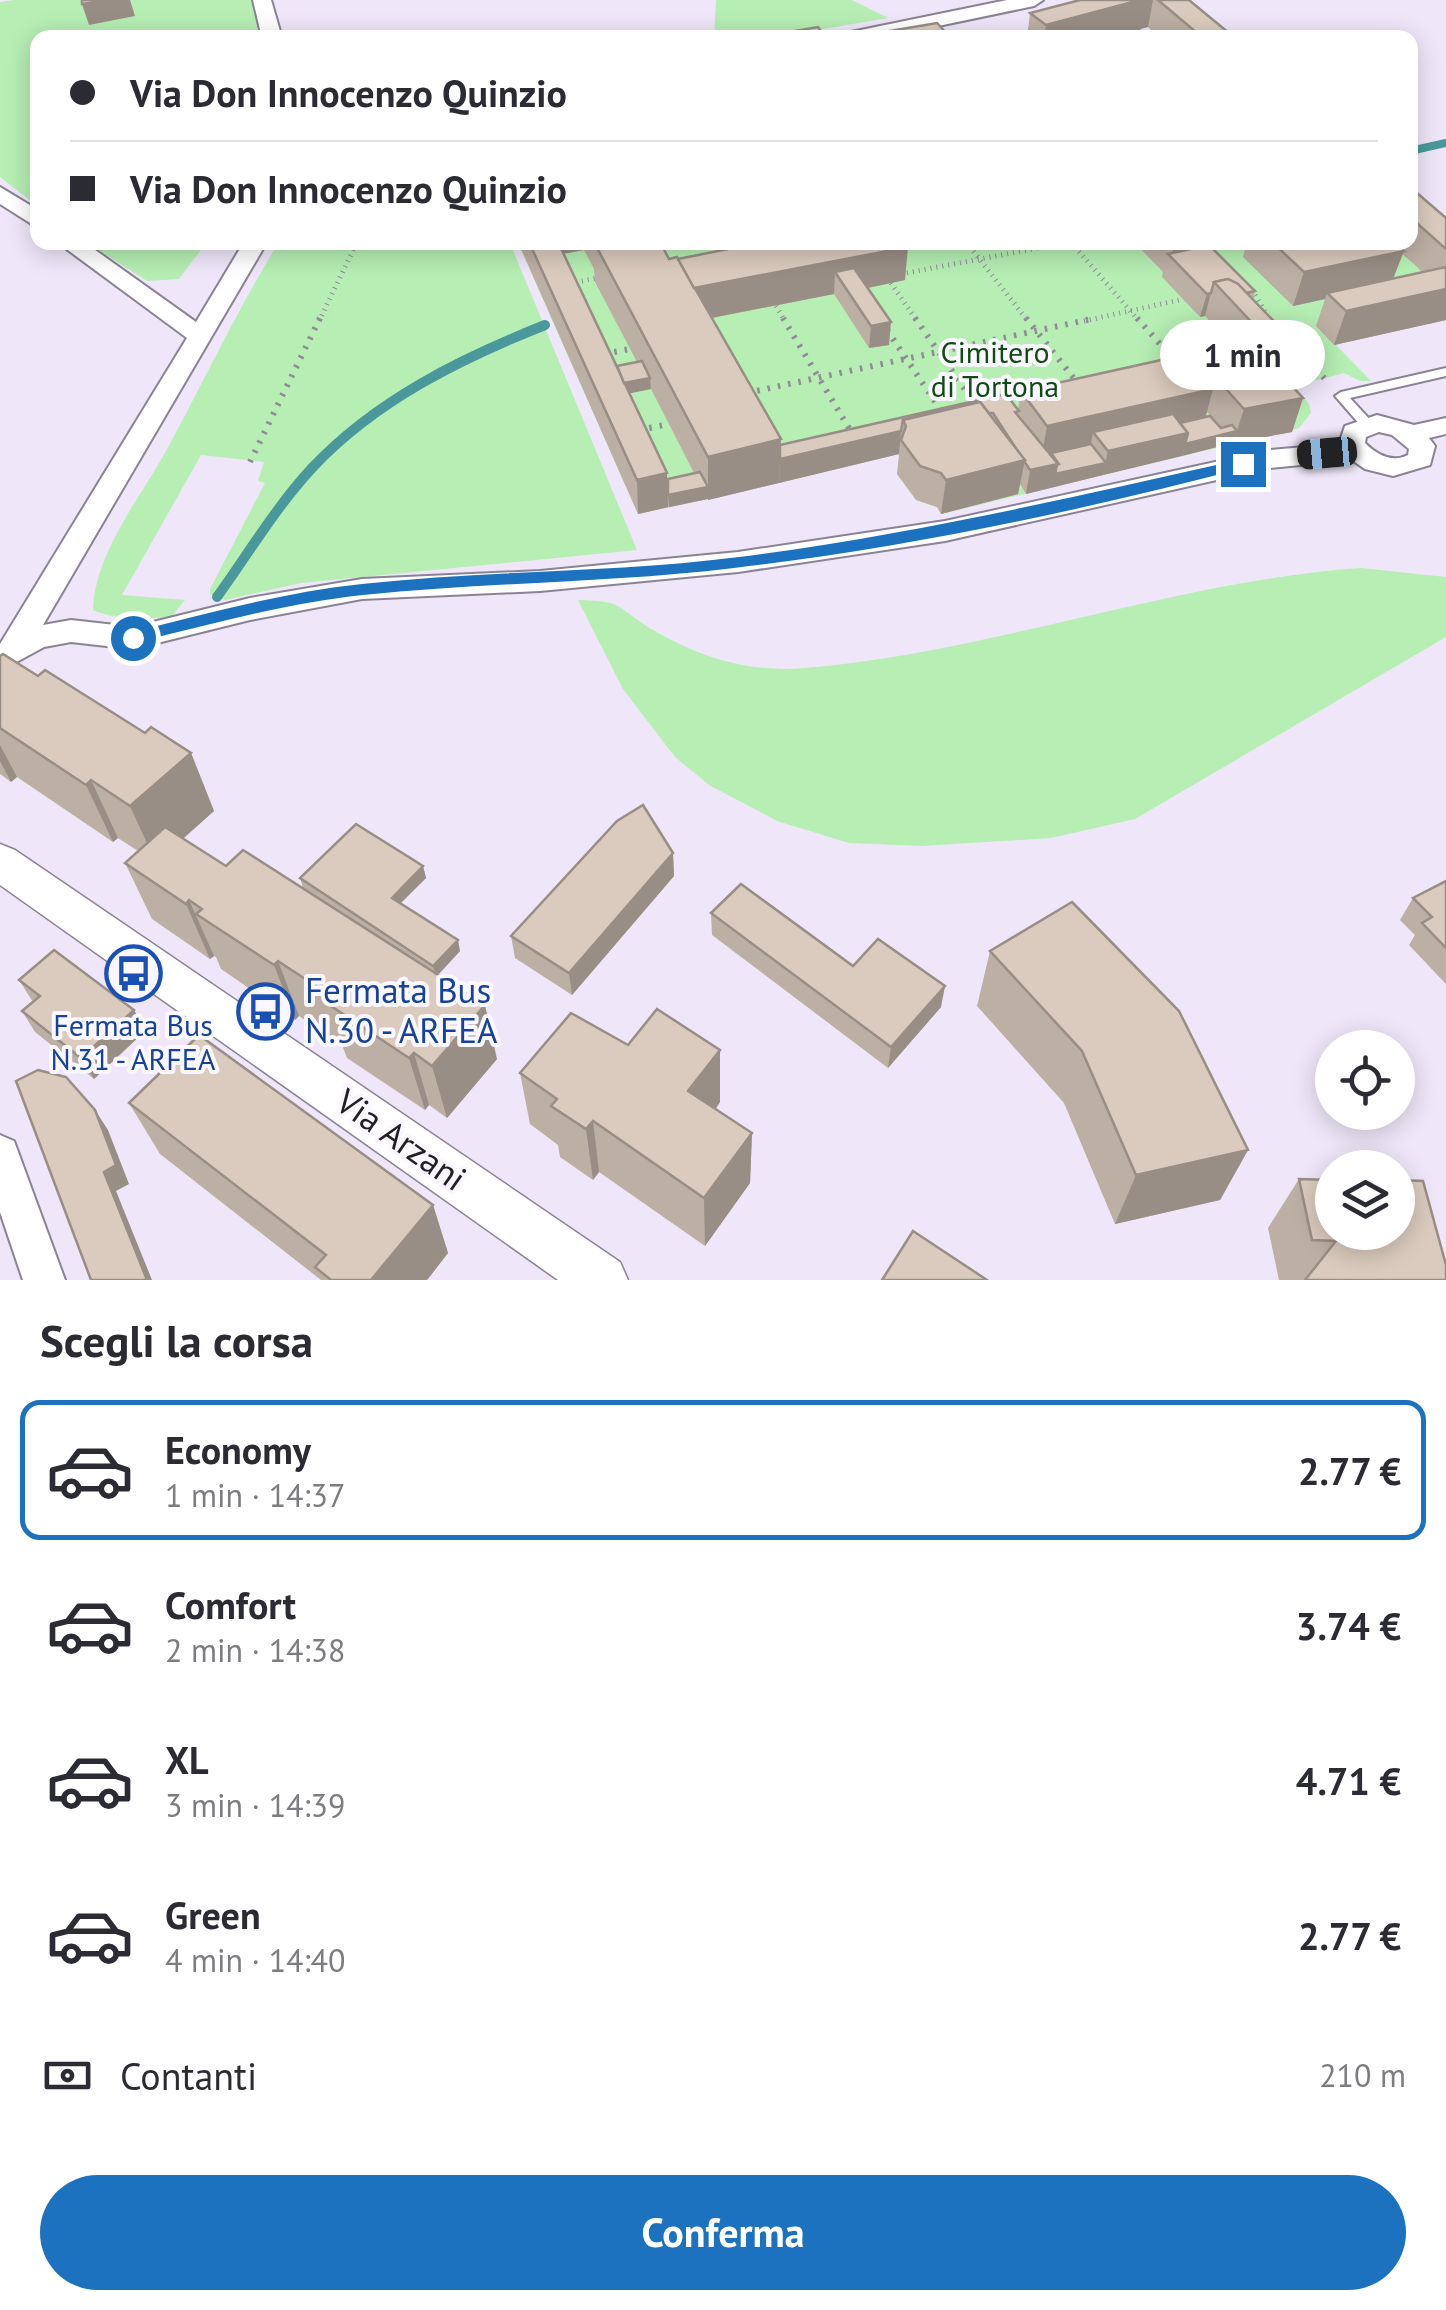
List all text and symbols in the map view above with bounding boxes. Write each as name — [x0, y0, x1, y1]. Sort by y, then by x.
text: Via Don Innocenzo Quinzio — [130, 68, 567, 117]
text: Via Don Innocenzo Quinzio — [130, 164, 567, 213]
callout: 1 min — [1160, 319, 1326, 389]
park label: Cimitero di Tortona — [931, 332, 1059, 405]
text: 1 min — [1203, 334, 1282, 376]
car — [1296, 435, 1358, 471]
route end — [1221, 442, 1266, 487]
route start — [111, 616, 156, 661]
bus stop icon: Fermata Bus N.31 - ARFEA — [103, 943, 163, 1003]
place label: Fermata Bus N.30 - ARFEA — [305, 967, 498, 1053]
bus stop icon: Fermata Bus N.30 - ARFEA — [236, 981, 296, 1041]
place label: Fermata Bus N.31 - ARFEA — [51, 1005, 216, 1078]
map controls — [1315, 1030, 1415, 1250]
button: locate — [1315, 1030, 1415, 1130]
street label: Via Arzani — [327, 1077, 476, 1201]
button: layers — [1315, 1150, 1415, 1250]
text: Scegli la corsa — [40, 1311, 313, 1369]
icon: car — [45, 1425, 135, 1515]
text: Economy — [165, 1425, 311, 1474]
text: 2.77 € — [1298, 1446, 1401, 1495]
text: 1 min · 14:37 — [165, 1474, 345, 1516]
icon: car — [45, 1580, 135, 1670]
text: Comfort — [165, 1580, 296, 1629]
text: 3.74 € — [1296, 1601, 1401, 1650]
text: 2 min · 14:38 — [165, 1629, 345, 1671]
icon: car — [45, 1735, 135, 1825]
text: XL — [165, 1735, 209, 1784]
text: 4.71 € — [1296, 1756, 1401, 1805]
text: 3 min · 14:39 — [165, 1784, 345, 1826]
icon: car — [45, 1890, 135, 1980]
text: Green — [165, 1890, 261, 1939]
text: 2.77 € — [1298, 1911, 1401, 1960]
text: 4 min · 14:40 — [165, 1939, 345, 1981]
icon: cash — [40, 2048, 95, 2103]
text: Contanti — [120, 2051, 257, 2100]
text: 210 m — [1319, 2054, 1406, 2096]
button: Conferma — [40, 2175, 1406, 2290]

